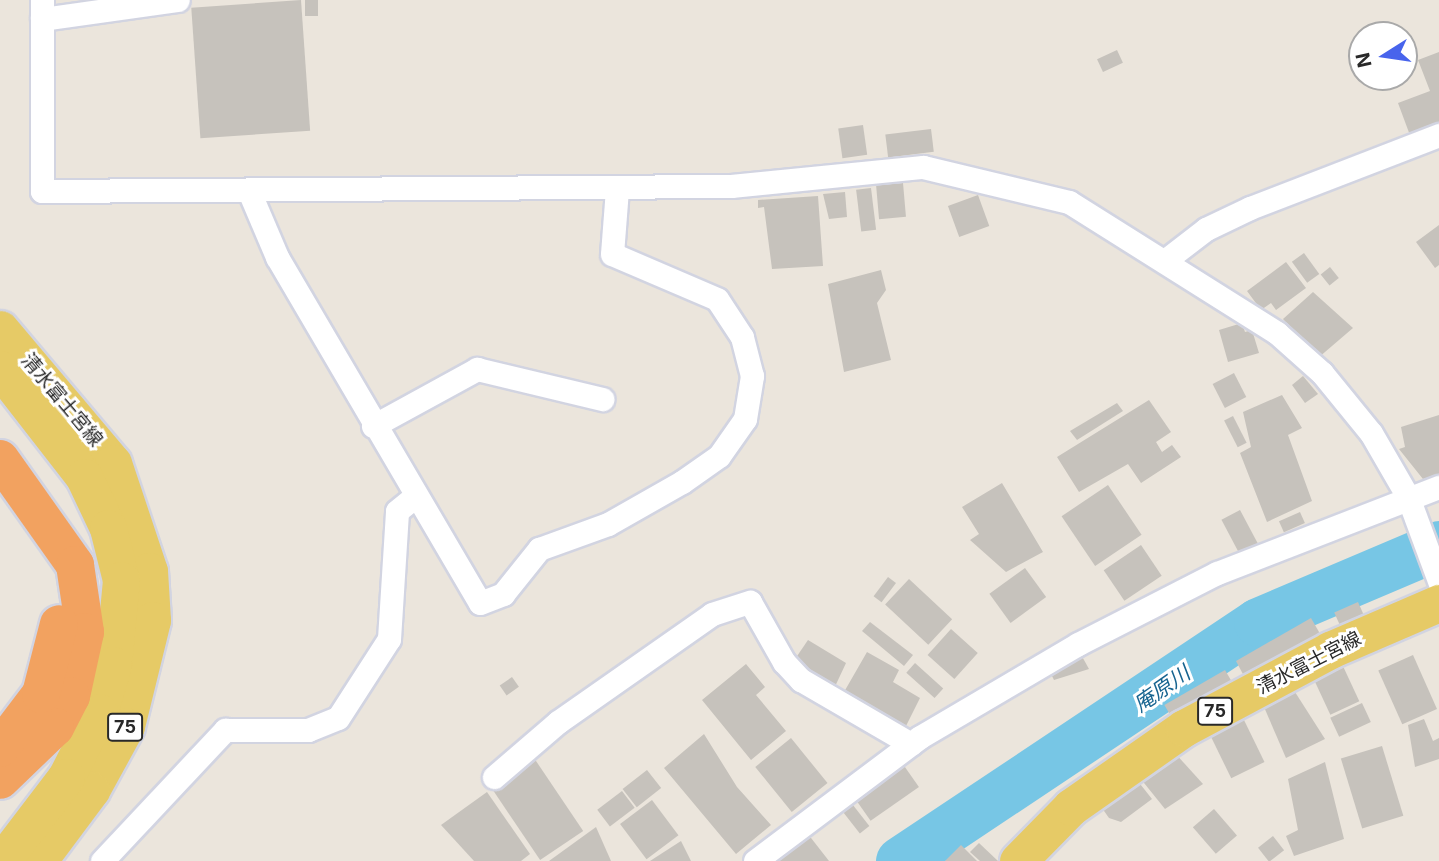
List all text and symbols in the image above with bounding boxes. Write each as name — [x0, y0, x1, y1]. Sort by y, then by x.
north arrow — [1348, 21, 1418, 91]
text: N — [1351, 51, 1377, 70]
street label: 清水富士宮線 — [17, 349, 107, 451]
street label: 清水富士宮線 — [1253, 627, 1365, 699]
water label: 庵原川 — [1129, 661, 1195, 717]
road number: 75 — [1196, 696, 1234, 726]
road number: 75 — [106, 712, 144, 742]

